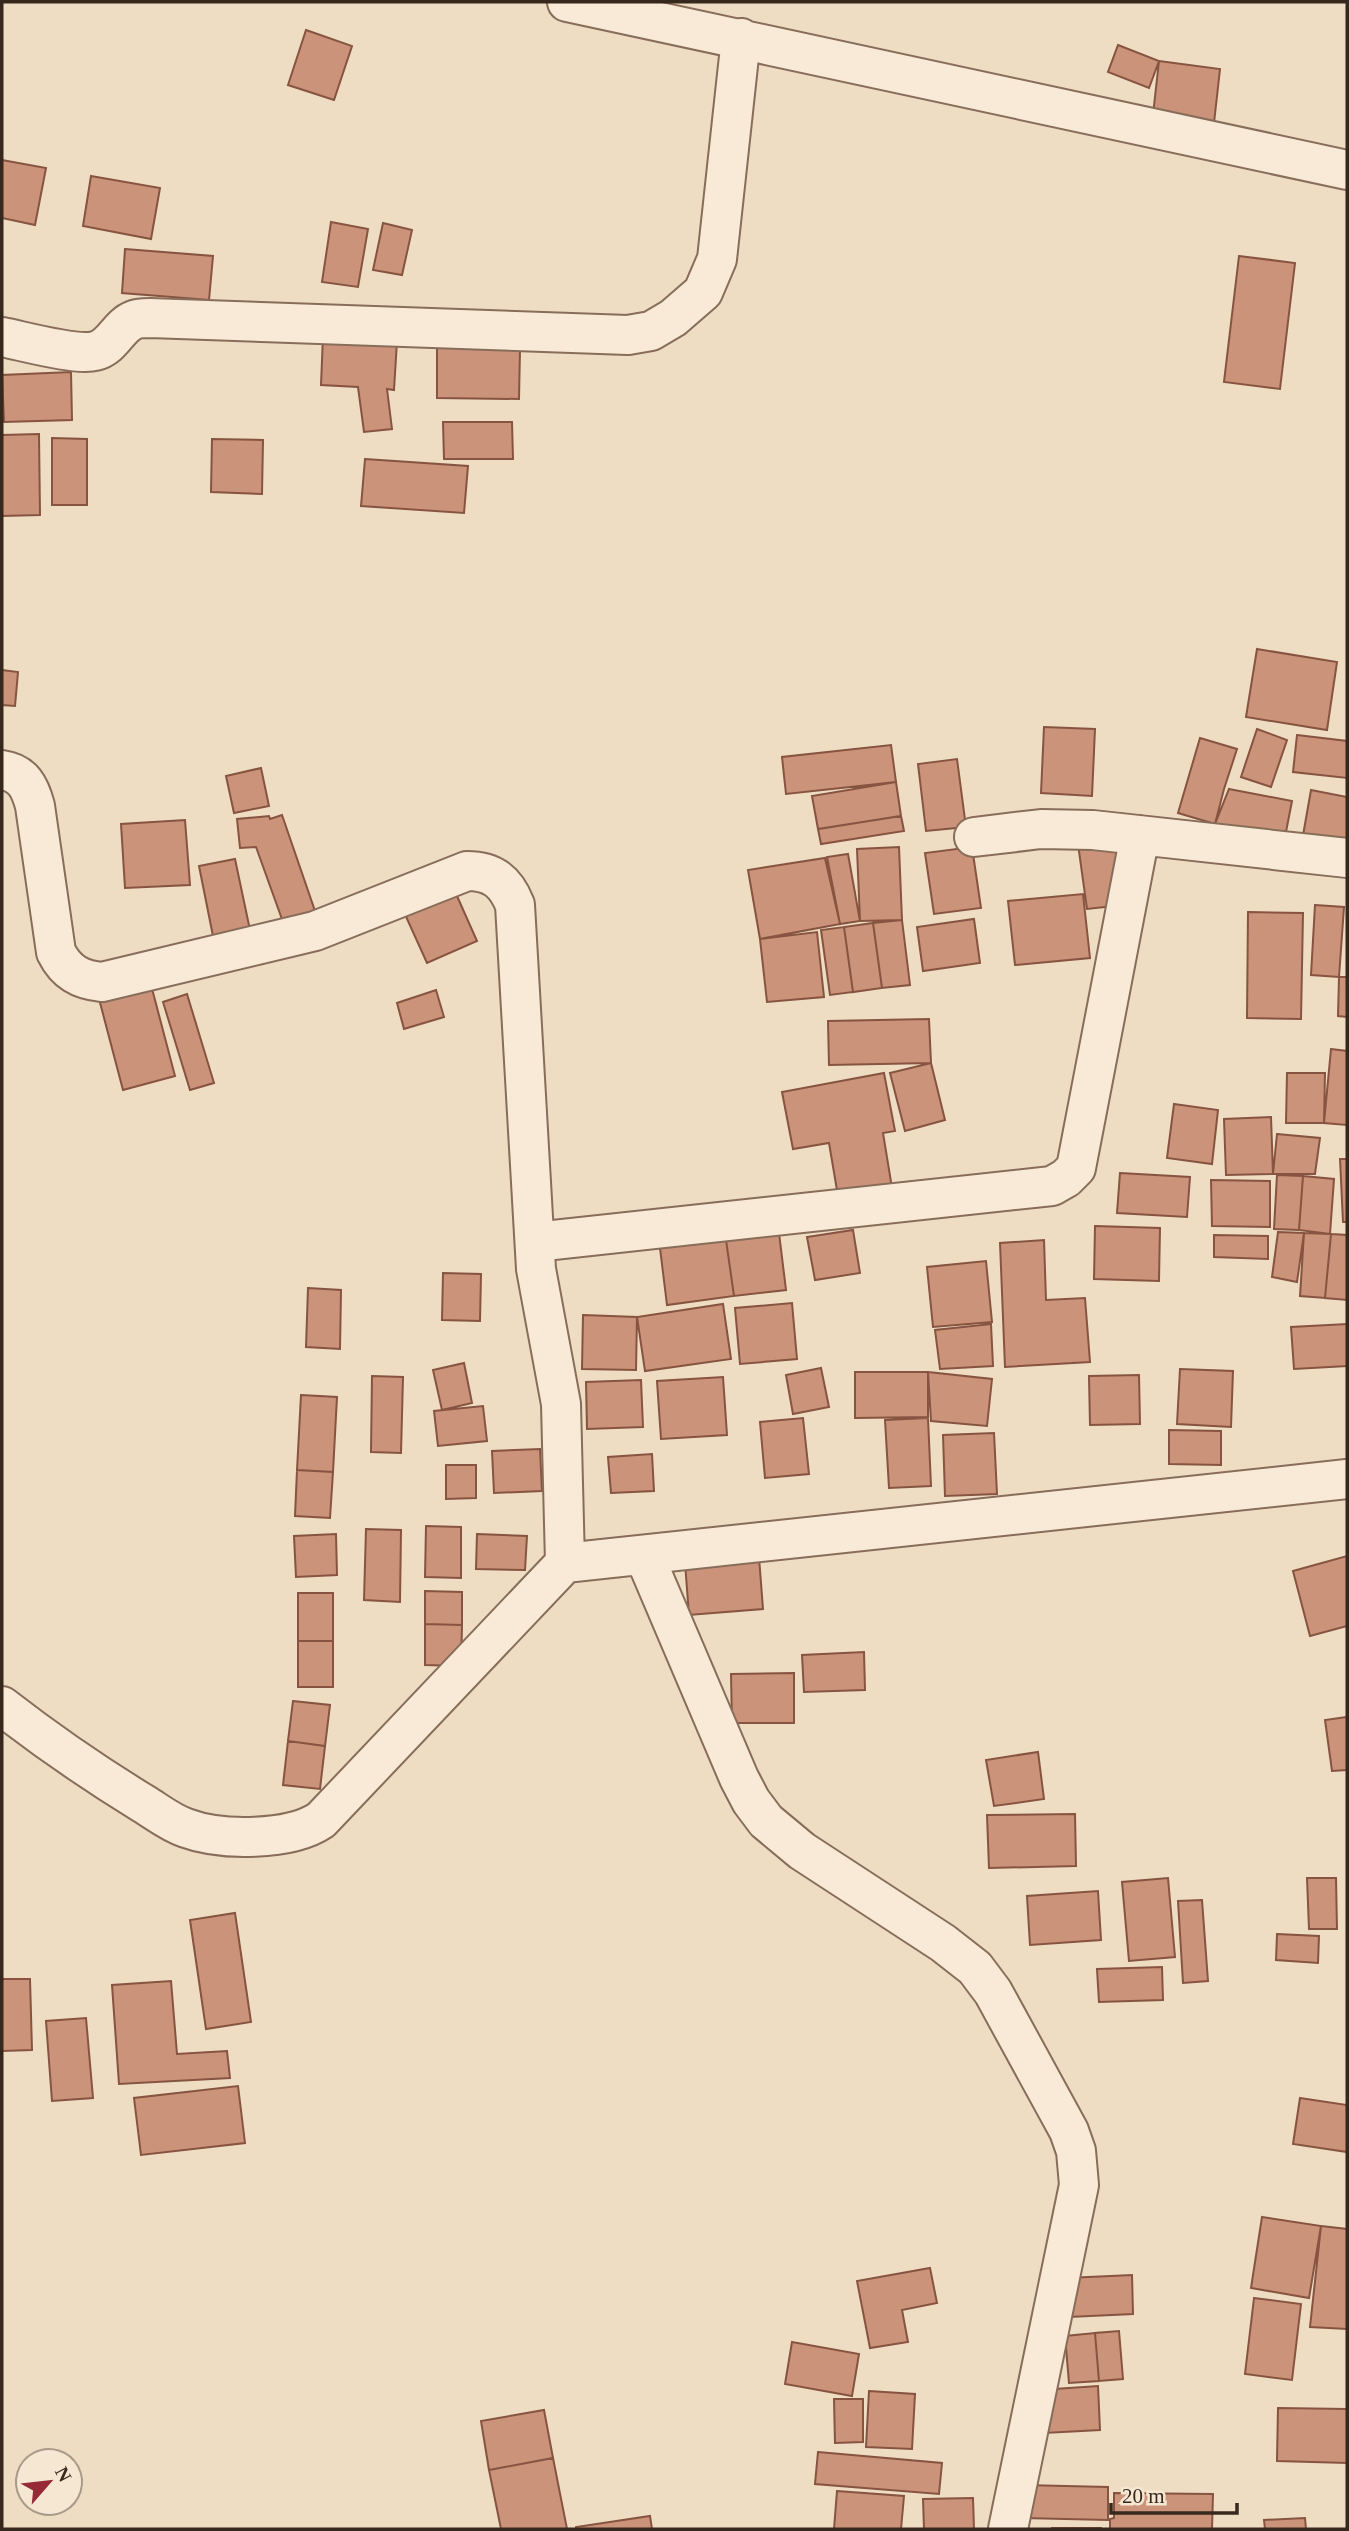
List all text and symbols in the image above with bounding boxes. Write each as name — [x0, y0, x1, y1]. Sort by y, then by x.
north arrow — [14, 2447, 84, 2517]
text: N — [51, 2463, 76, 2485]
scale bar — [1111, 2472, 1237, 2516]
text: 20 m — [1122, 2484, 1165, 2508]

